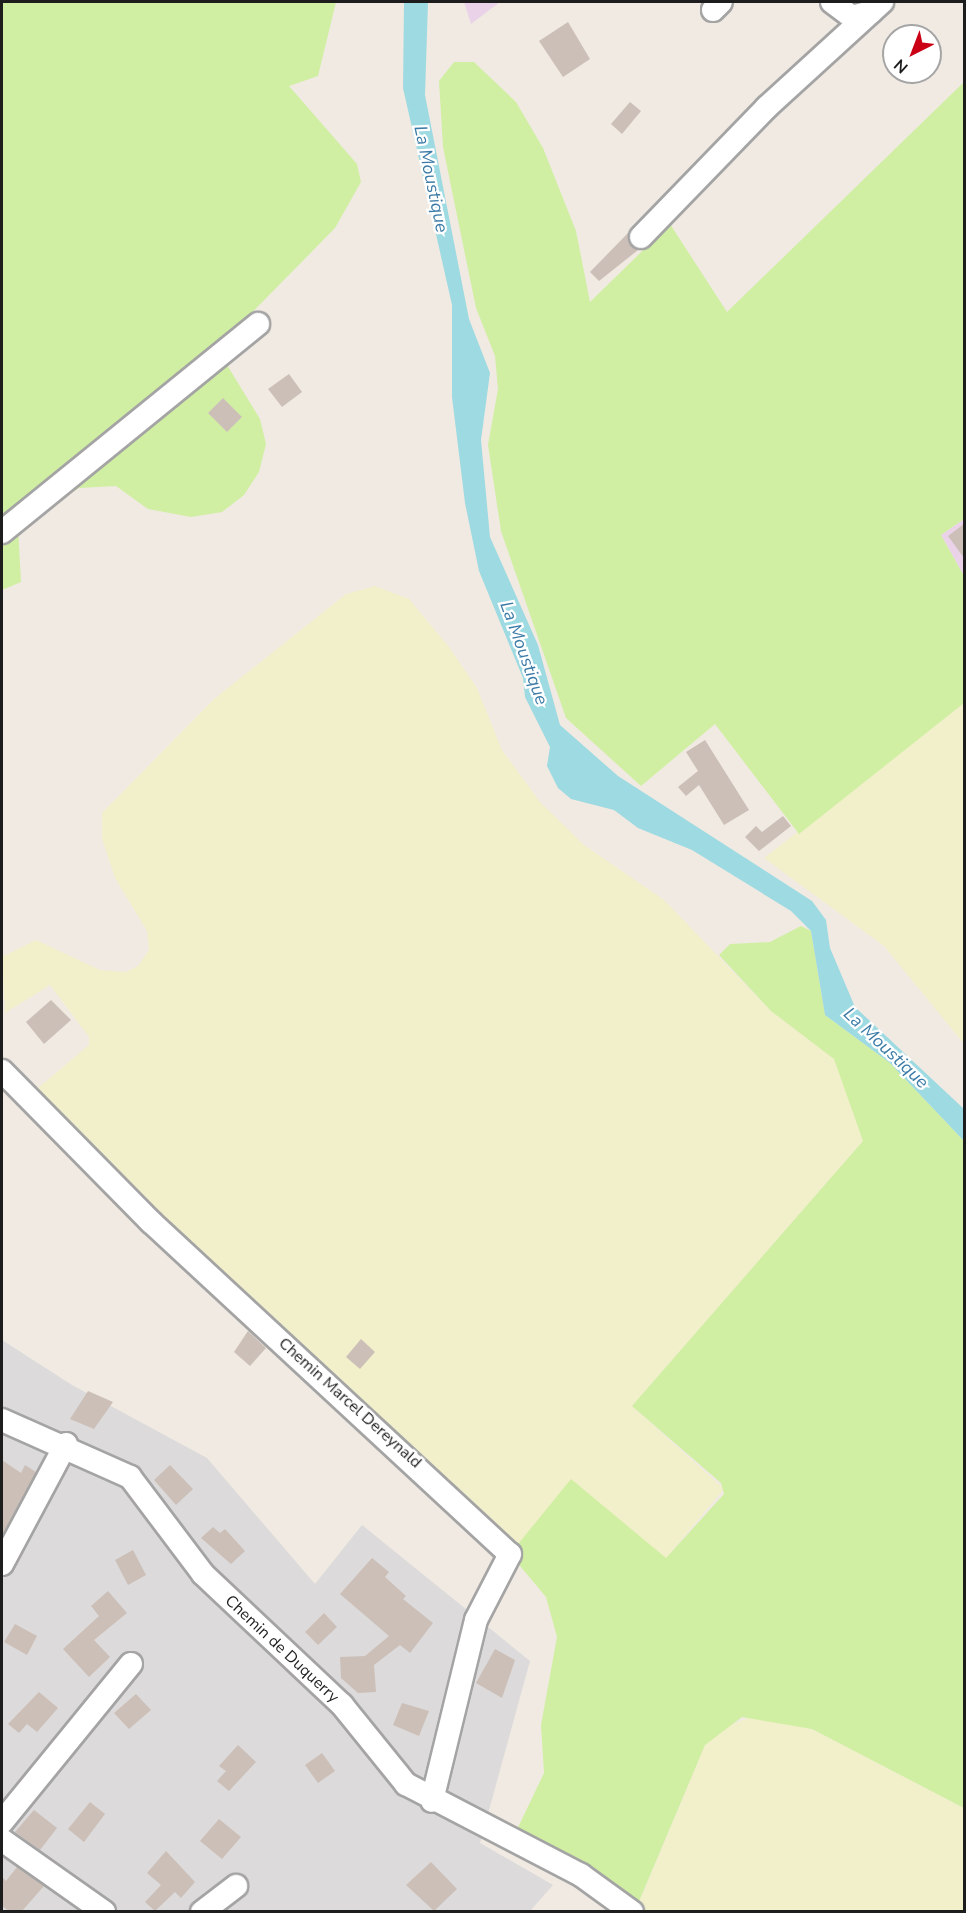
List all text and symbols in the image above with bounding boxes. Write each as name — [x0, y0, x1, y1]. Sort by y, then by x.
north arrow — [882, 24, 942, 84]
text: N — [889, 54, 913, 78]
water label: La Moustique — [409, 124, 453, 234]
water label: La Moustique — [495, 598, 553, 708]
water label: La Moustique — [839, 1003, 933, 1093]
street label: Chemin Marcel Dereynald — [275, 1334, 425, 1472]
street label: Chemin de Duquerry — [221, 1591, 343, 1707]

